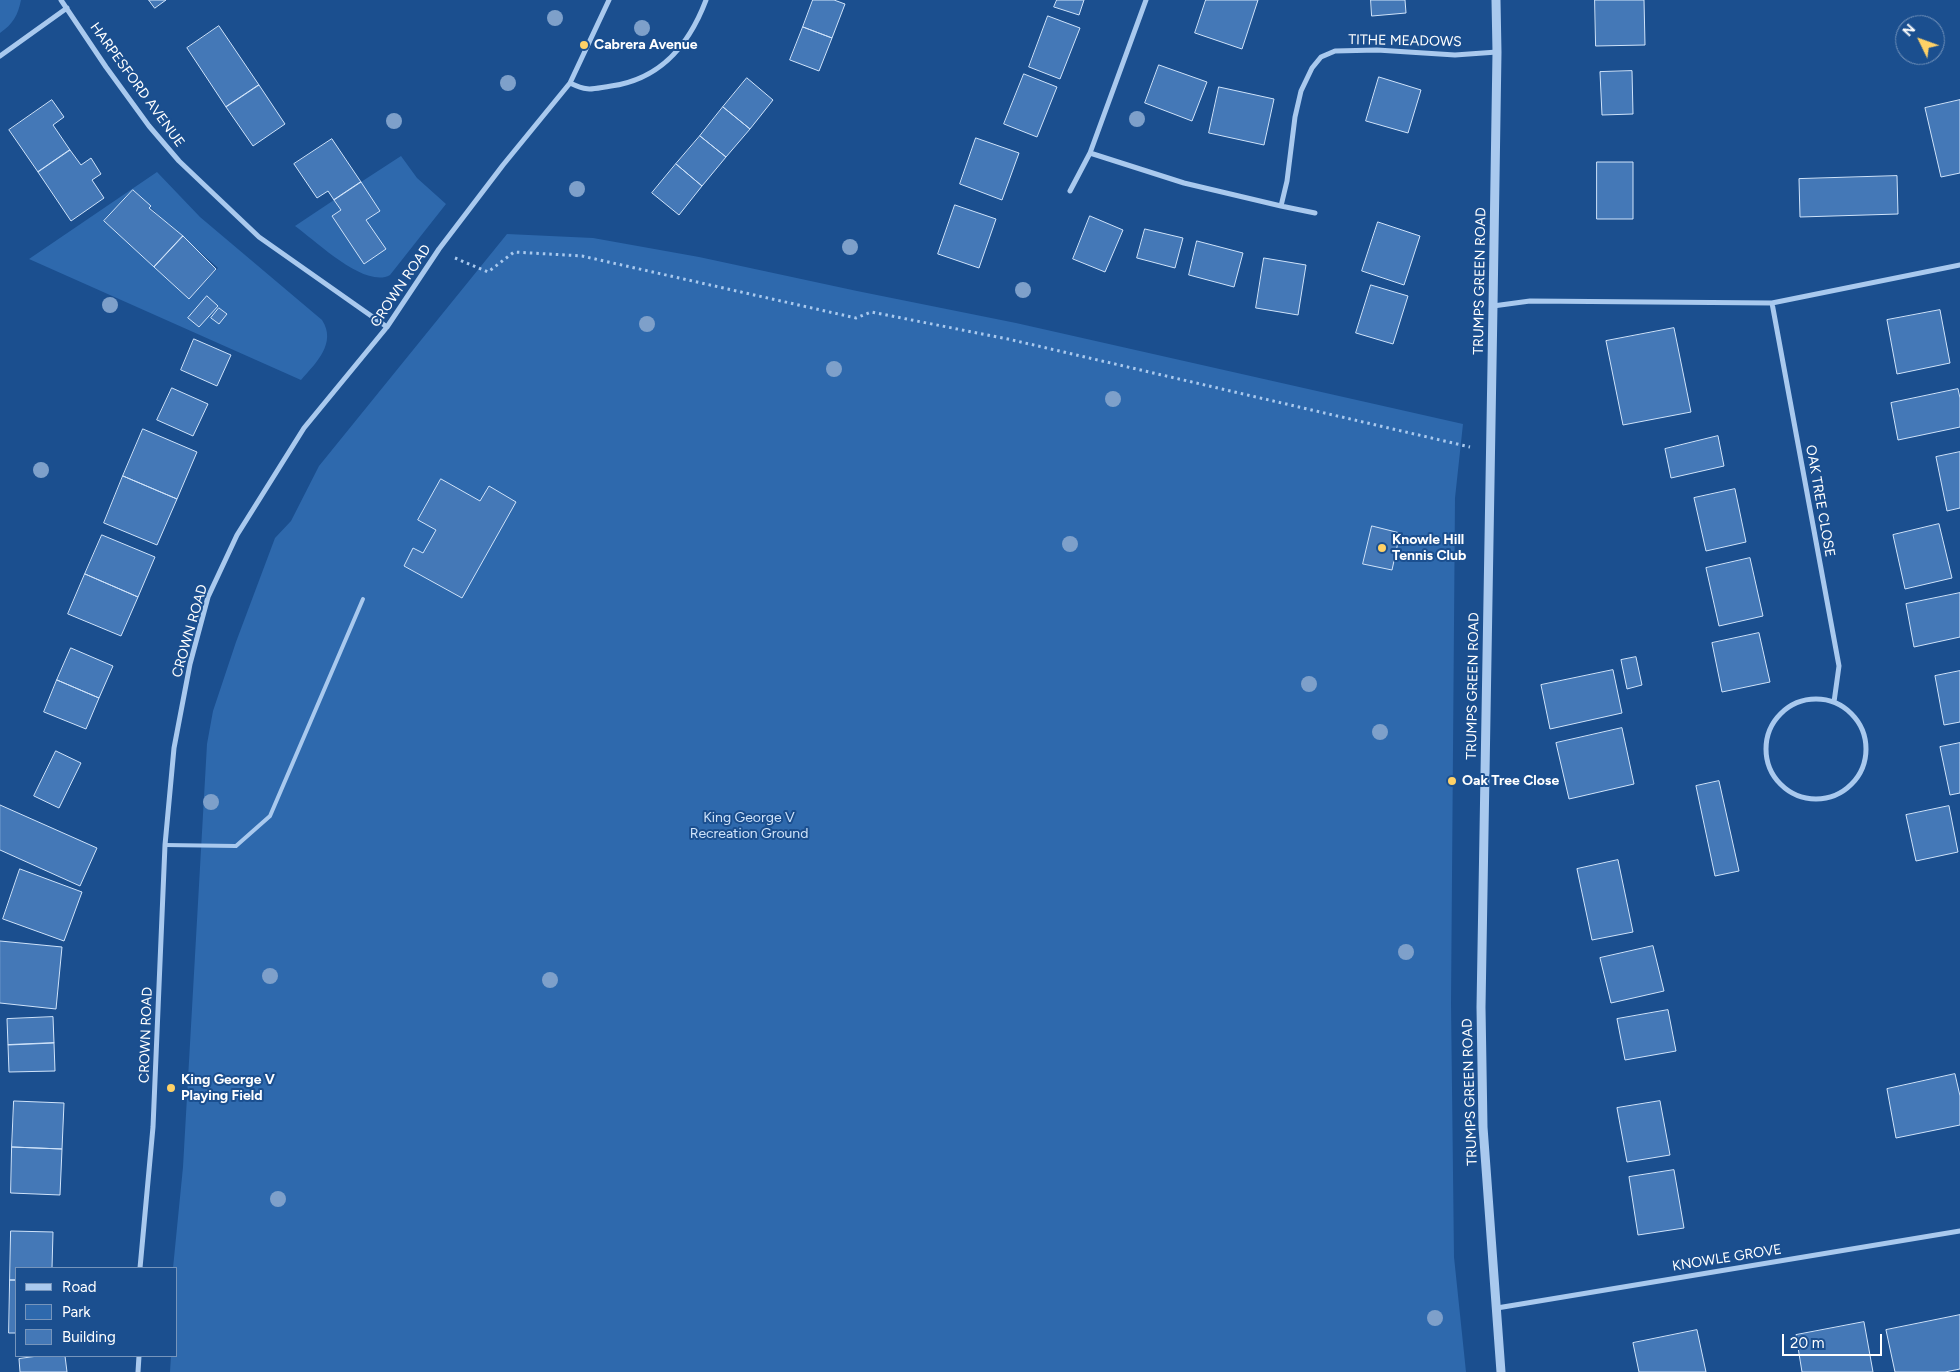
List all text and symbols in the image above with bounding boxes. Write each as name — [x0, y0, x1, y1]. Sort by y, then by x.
north arrow — [1895, 15, 1945, 65]
street label: HARPESFORD AVENUE — [86, 19, 188, 151]
text: N — [1899, 21, 1919, 40]
street label: TITHE MEADOWS — [1348, 32, 1462, 50]
place label: Cabrera Avenue — [594, 37, 698, 53]
marker: Cabrera Avenue — [578, 39, 590, 51]
street label: TRUMPS GREEN ROAD — [1470, 207, 1490, 355]
street label: CROWN ROAD — [367, 241, 435, 331]
street label: OAK TREE CLOSE — [1802, 444, 1838, 558]
place label: Knowle Hill Tennis Club — [1392, 532, 1466, 564]
marker: Knowle Hill Tennis Club — [1376, 542, 1388, 554]
street label: CROWN ROAD — [169, 583, 211, 679]
street label: TRUMPS GREEN ROAD — [1463, 612, 1483, 760]
place label: Oak Tree Close — [1462, 773, 1559, 789]
marker: Oak Tree Close — [1446, 775, 1458, 787]
park label: King George V Recreation Ground — [690, 810, 808, 842]
street label: CROWN ROAD — [136, 987, 156, 1083]
street label: TRUMPS GREEN ROAD — [1459, 1018, 1481, 1166]
place label: King George V Playing Field — [181, 1072, 275, 1104]
marker: King George V Playing Field — [165, 1082, 177, 1094]
street label: KNOWLE GROVE — [1671, 1241, 1783, 1275]
legend — [15, 1267, 178, 1357]
text: Road — [62, 1278, 97, 1296]
text: Park — [62, 1303, 91, 1321]
scale bar — [1785, 1324, 1885, 1356]
text: Building — [62, 1328, 116, 1346]
text: 20 m — [1790, 1334, 1824, 1352]

